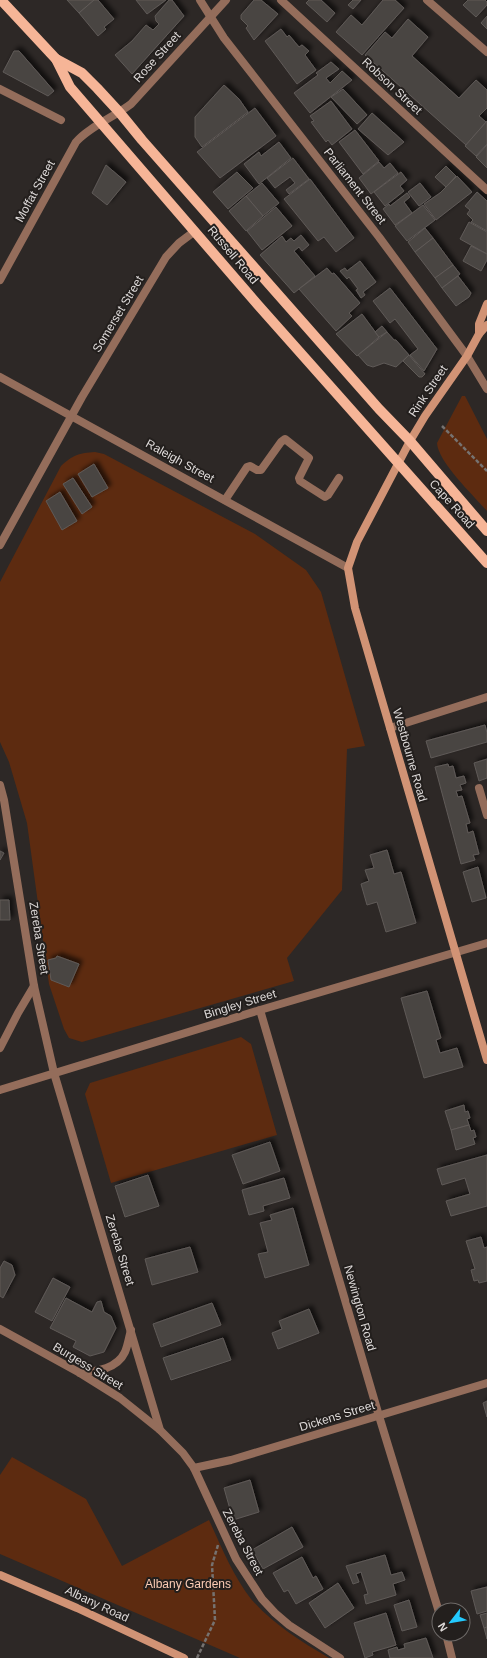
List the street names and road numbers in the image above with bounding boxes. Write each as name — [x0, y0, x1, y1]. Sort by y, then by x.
street label: Rose Street — [131, 28, 184, 85]
street label: Robson Street — [359, 55, 425, 118]
street label: Parliament Street — [321, 145, 389, 227]
street label: Moffat Street — [12, 157, 58, 224]
street label: Russell Road — [205, 223, 261, 287]
street label: Somerset Street — [90, 273, 147, 355]
street label: Rink Street — [406, 362, 451, 420]
street label: Raleigh Street — [143, 436, 217, 486]
street label: Cape Road — [426, 477, 478, 531]
street label: Westbourne Road — [390, 707, 430, 803]
street label: Zereba Street — [26, 901, 52, 976]
street label: Bingley Street — [202, 986, 278, 1022]
street label: Zereba Street — [103, 1213, 138, 1288]
street label: Newington Road — [341, 1263, 379, 1353]
street label: Burgess Street — [50, 1340, 126, 1393]
street label: Dickens Street — [298, 1398, 377, 1434]
street label: Zereba Street — [220, 1506, 267, 1578]
street label: Albany Road — [63, 1583, 131, 1625]

